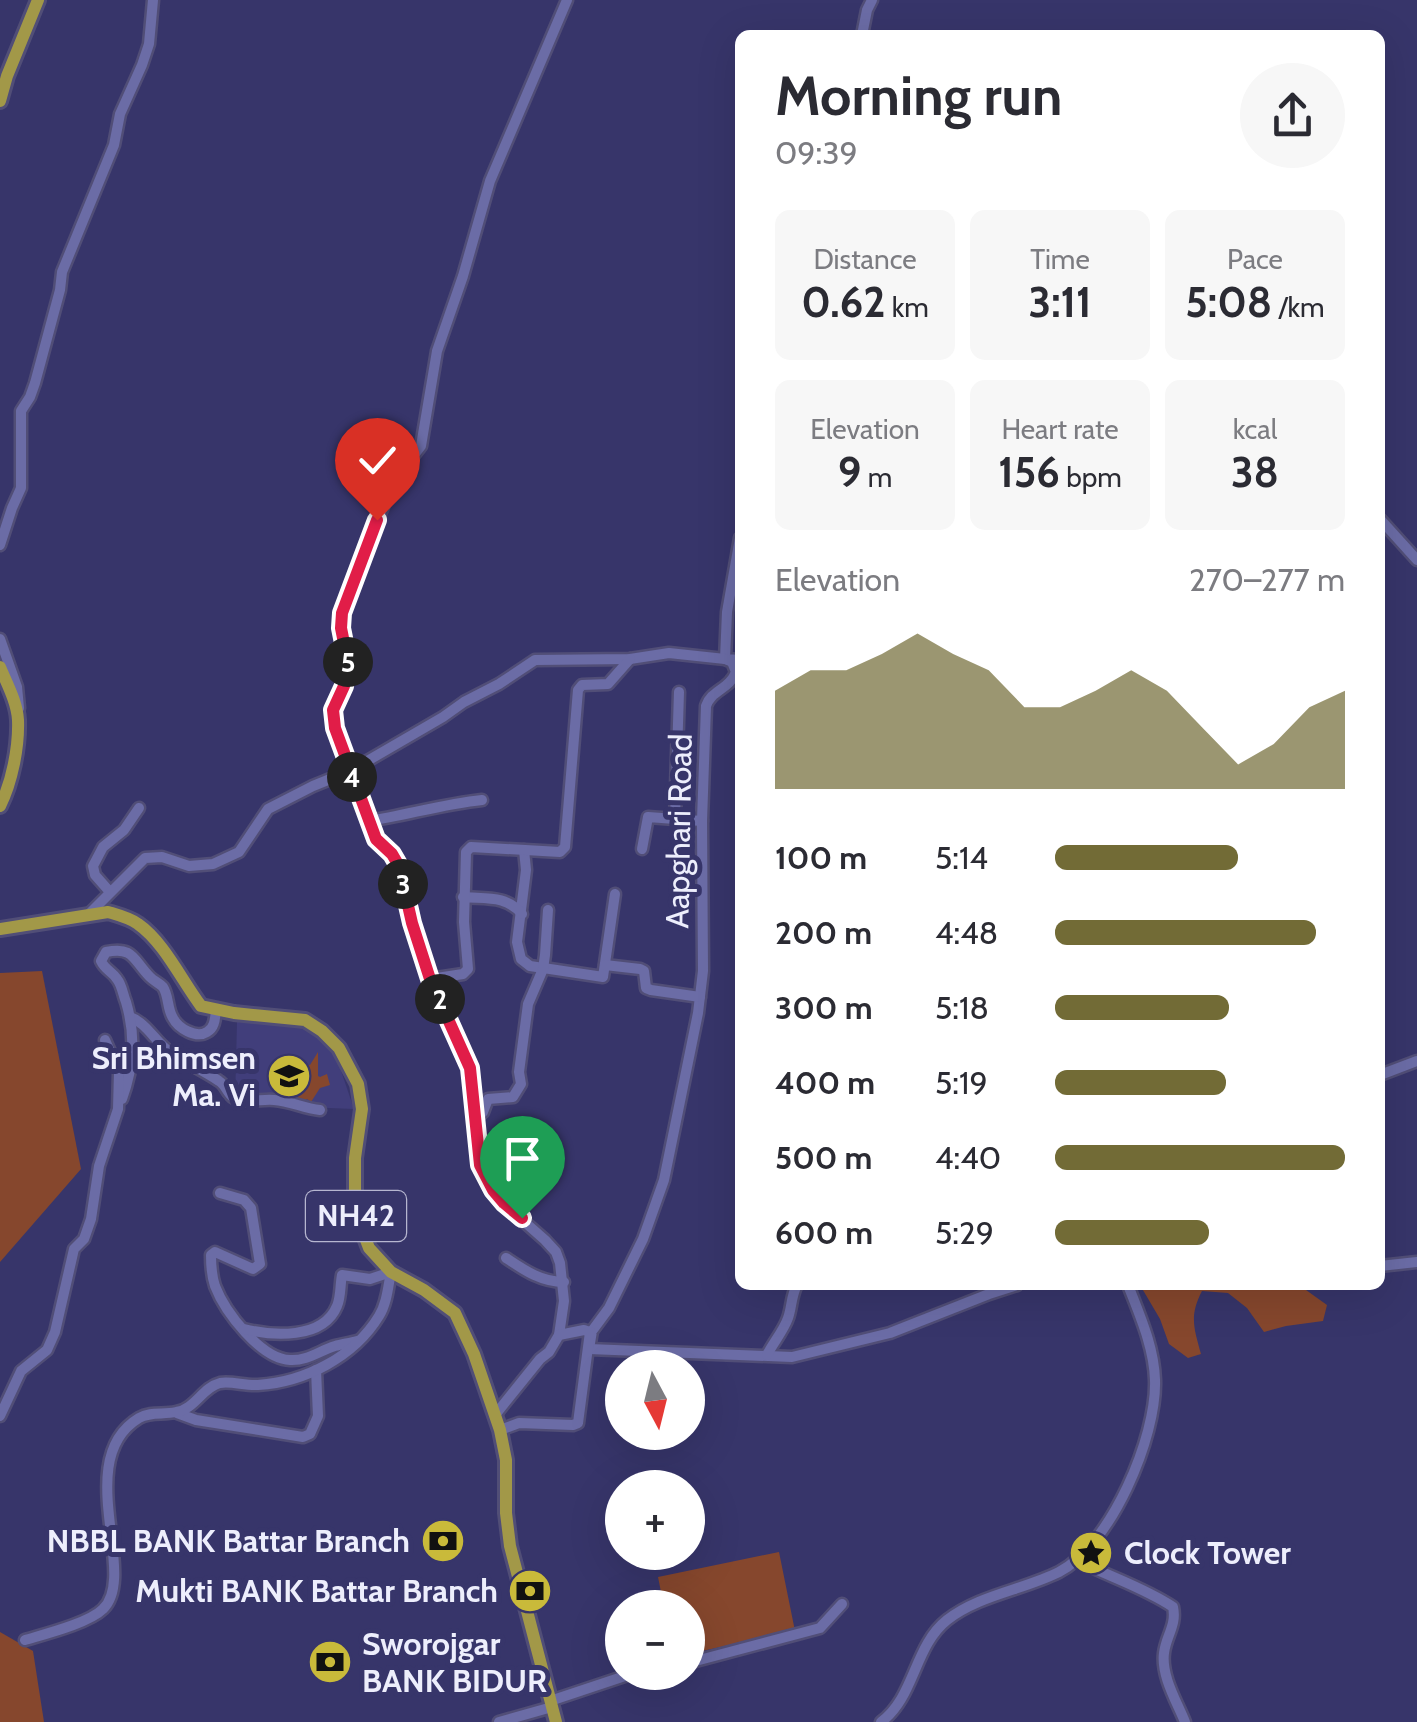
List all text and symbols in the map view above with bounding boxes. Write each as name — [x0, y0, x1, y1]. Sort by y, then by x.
text: Morning run — [775, 62, 1062, 129]
button: share — [1240, 63, 1345, 168]
text: 09:39 — [775, 133, 858, 172]
text: Distance — [813, 242, 917, 276]
text: Time — [1030, 242, 1090, 276]
text: Pace — [1227, 242, 1283, 276]
text: 0.62 — [801, 276, 885, 328]
text: 3:11 — [1029, 276, 1091, 328]
text: 5:08 — [1185, 276, 1272, 328]
text: km — [885, 290, 929, 324]
text: /km — [1272, 290, 1325, 324]
text: Elevation — [810, 412, 920, 446]
text: Heart rate — [1001, 412, 1119, 446]
text: kcal — [1233, 412, 1277, 446]
pin — [335, 418, 420, 521]
icon: check — [350, 433, 405, 488]
text: 9 — [838, 446, 861, 498]
text: 156 — [998, 446, 1060, 498]
text: 38 — [1231, 446, 1279, 498]
text: m — [861, 460, 892, 494]
text: bpm — [1060, 460, 1122, 494]
text: Elevation — [775, 560, 900, 599]
text: 270–277 m — [1189, 560, 1345, 599]
pin: 5 — [323, 637, 373, 687]
text: 5 — [340, 645, 356, 679]
street label: Aapghari Road — [657, 733, 700, 929]
pin: 4 — [327, 752, 377, 802]
text: 4 — [343, 760, 361, 794]
text: 100 m — [775, 838, 867, 877]
text: 5:14 — [935, 838, 988, 877]
pin: 3 — [378, 859, 428, 909]
text: 3 — [395, 867, 411, 901]
text: 200 m — [775, 913, 872, 952]
text: 4:48 — [935, 913, 998, 952]
pin: 2 — [415, 974, 465, 1024]
text: 2 — [433, 982, 447, 1016]
text: 300 m — [775, 988, 872, 1027]
text: 5:18 — [935, 988, 989, 1027]
place label: Sri Bhimsen Ma. Vi — [92, 1038, 256, 1114]
school or university icon: Sri Bhimsen Ma. Vi — [266, 1053, 312, 1099]
text: 400 m — [775, 1063, 875, 1102]
text: 5:19 — [935, 1063, 988, 1102]
pin — [480, 1116, 565, 1219]
icon: arrive — [495, 1131, 550, 1186]
text: 500 m — [775, 1138, 872, 1177]
text: 4:40 — [935, 1138, 1001, 1177]
road number: NH42 — [306, 1191, 406, 1241]
text: 600 m — [775, 1213, 873, 1252]
text: 5:29 — [935, 1213, 994, 1252]
north arrow — [605, 1350, 705, 1450]
map controls — [605, 1350, 705, 1690]
button: + — [605, 1470, 705, 1570]
bank icon: NBBL BANK Battar Branch — [420, 1518, 466, 1564]
place label: NBBL BANK Battar Branch — [47, 1521, 410, 1560]
place icon: Clock Tower — [1068, 1530, 1114, 1576]
place label: Clock Tower — [1124, 1533, 1291, 1572]
bank icon: Mukti BANK Battar Branch — [507, 1568, 553, 1614]
place label: Mukti BANK Battar Branch — [135, 1571, 498, 1610]
button: − — [605, 1590, 705, 1690]
place label: Sworojgar BANK BIDUR — [362, 1624, 547, 1700]
bank icon: Sworojgar BANK BIDUR — [307, 1639, 353, 1685]

